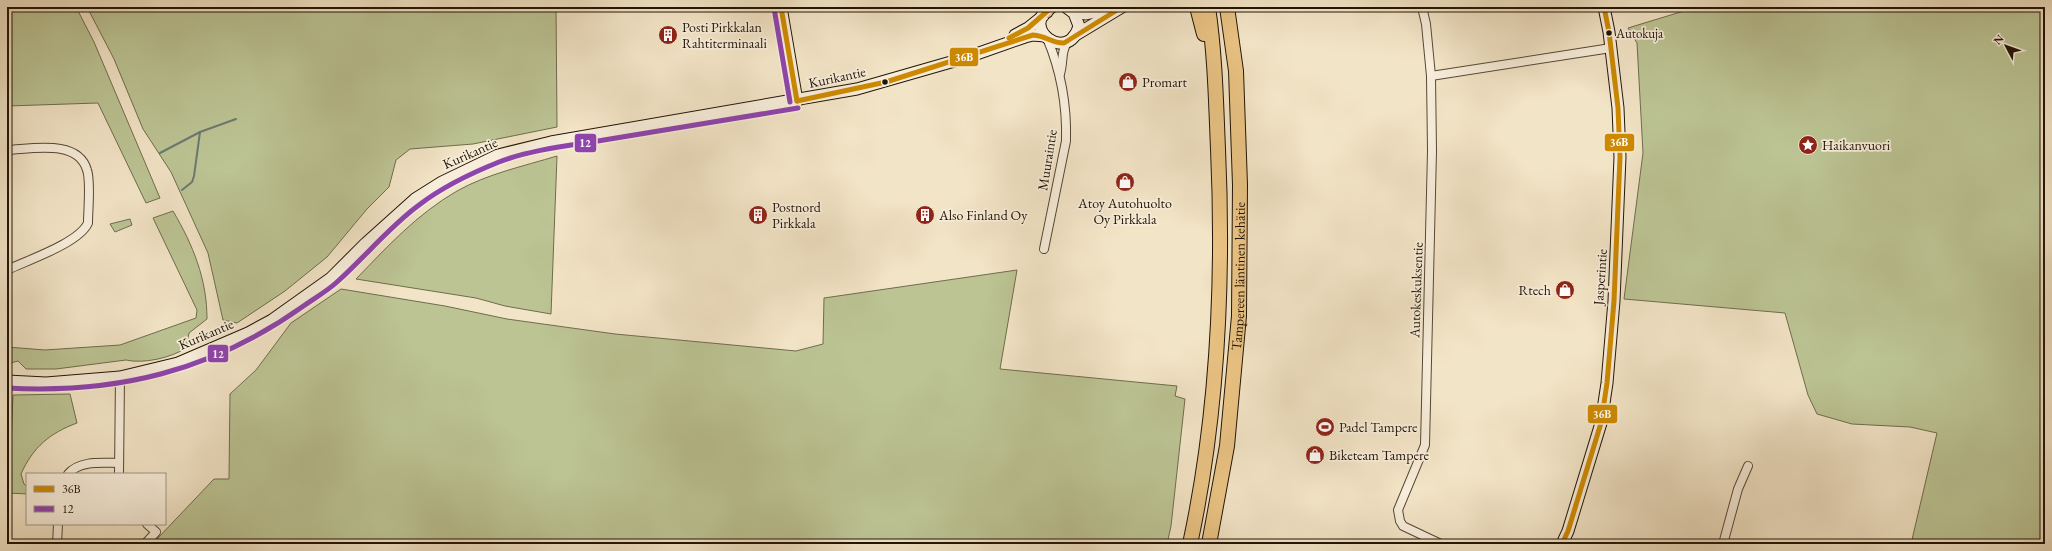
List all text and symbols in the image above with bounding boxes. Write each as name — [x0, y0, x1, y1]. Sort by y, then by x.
place label: Posti Pirkkalan Rahtiterminaali — [682, 18, 767, 52]
building icon: Posti Pirkkalan Rahtiterminaali — [657, 24, 679, 46]
place label: Autokuja — [1615, 25, 1664, 42]
north arrow — [1986, 26, 2026, 66]
marker: Autokuja — [1604, 28, 1614, 38]
text: N — [1990, 31, 2007, 47]
line badge: 36B — [949, 47, 979, 67]
text: 36B — [955, 50, 973, 64]
street label: Kurikantie — [807, 62, 868, 92]
shop icon: Promart — [1117, 71, 1139, 93]
place label: Promart — [1142, 73, 1187, 91]
unlabelled marker — [880, 77, 890, 87]
street label: Muuraintie — [1033, 128, 1061, 192]
street label: Kurikantie — [440, 133, 501, 173]
line badge: 12 — [574, 133, 597, 153]
line badge: 36B — [1604, 133, 1635, 152]
place icon: Haikanvuori — [1797, 134, 1819, 156]
text: 36B — [1610, 135, 1628, 149]
text: 12 — [579, 136, 591, 150]
place label: Haikanvuori — [1822, 136, 1891, 154]
shop icon: Atoy Autohuolto Oy Pirkkala — [1114, 171, 1136, 193]
place label: Atoy Autohuolto Oy Pirkkala — [1077, 194, 1172, 228]
place label: Postnord Pirkkala — [772, 198, 822, 232]
street label: Tampereen läntinen kehätie — [1227, 201, 1249, 351]
building icon: Postnord Pirkkala — [747, 204, 769, 226]
building icon: Also Finland Oy — [914, 204, 936, 226]
place label: Also Finland Oy — [938, 206, 1028, 224]
street label: Autokeskuksentie — [1405, 241, 1427, 339]
street label: Jasperintie — [1589, 248, 1611, 307]
shop icon: Rtech — [1554, 279, 1576, 301]
place label: Rtech — [1518, 281, 1551, 299]
street label: Kurikantie — [176, 314, 237, 354]
line badge: 12 — [207, 344, 229, 363]
text: 12 — [212, 347, 224, 361]
line badge: 36B — [1587, 404, 1618, 424]
text: 36B — [1593, 407, 1611, 421]
sports icon: Padel Tampere — [1314, 416, 1336, 438]
place label: Padel Tampere — [1339, 418, 1418, 436]
shop icon: Biketeam Tampere — [1304, 444, 1326, 466]
place label: Biketeam Tampere — [1329, 446, 1430, 464]
legend — [26, 473, 166, 525]
text: 36B — [62, 481, 81, 497]
text: 12 — [62, 501, 74, 517]

